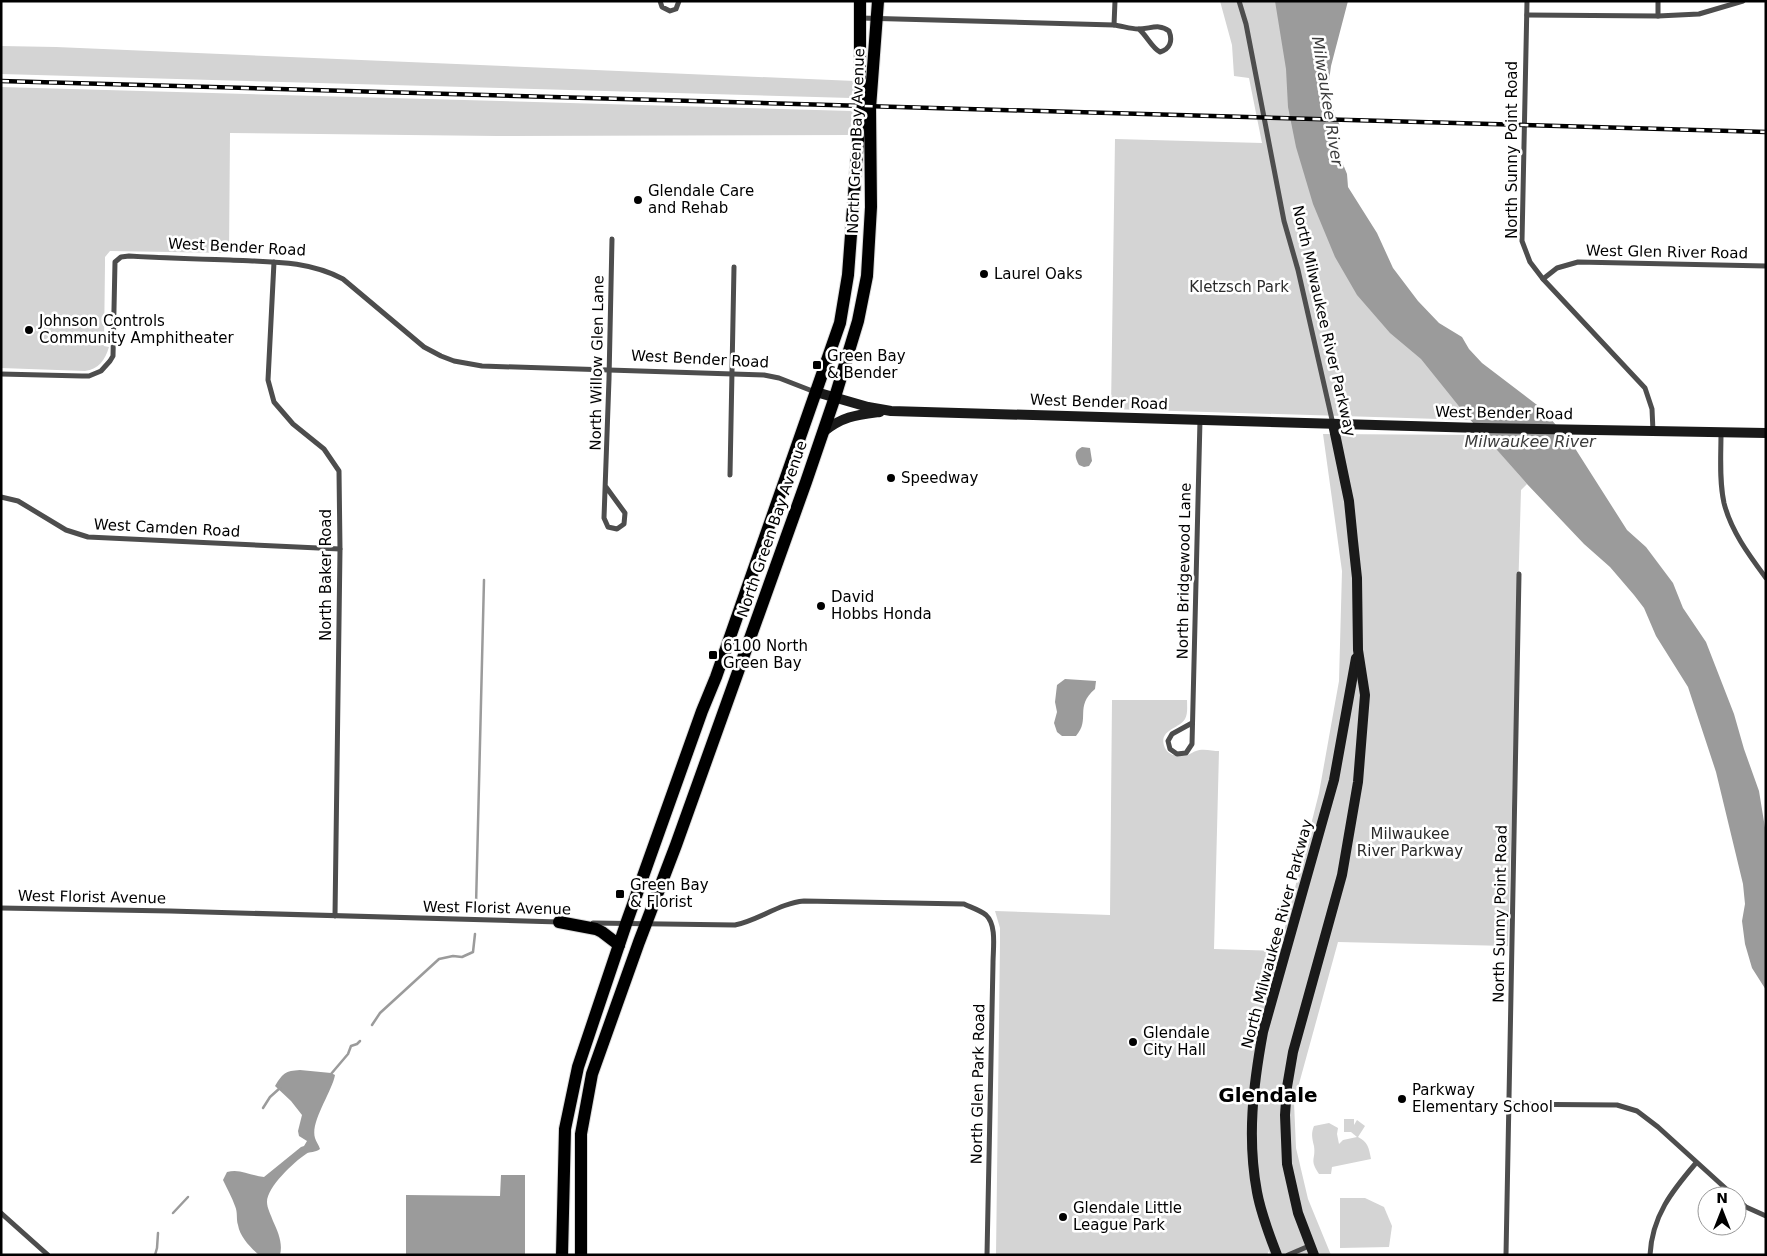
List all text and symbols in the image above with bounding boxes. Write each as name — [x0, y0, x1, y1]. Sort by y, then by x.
water label: Milwaukee River — [1308, 35, 1347, 169]
street label: North Green Bay Avenue — [844, 48, 868, 234]
street label: North Sunny Point Road — [1503, 61, 1521, 239]
place label: Glendale Care and Rehab — [648, 182, 754, 217]
marker: Glendale Care and Rehab — [632, 194, 644, 206]
street label: North Milwaukee River Parkway — [1289, 204, 1359, 438]
street label: West Bender Road — [168, 234, 306, 260]
street label: West Glen River Road — [1586, 242, 1748, 262]
place label: Laurel Oaks — [994, 265, 1083, 283]
marker: Laurel Oaks — [978, 268, 990, 280]
street label: North Willow Glen Lane — [586, 275, 608, 451]
park label: Kletzsch Park — [1189, 278, 1289, 296]
place label: Johnson Controls Community Amphitheater — [38, 312, 235, 347]
marker: Johnson Controls Community Amphitheater — [23, 324, 35, 336]
street label: West Bender Road — [631, 346, 769, 372]
place label: Green Bay & Bender — [827, 347, 906, 382]
marker: Green Bay & Bender — [811, 359, 823, 371]
street label: West Bender Road — [1030, 391, 1168, 413]
street label: West Bender Road — [1435, 403, 1573, 423]
water label: Milwaukee River — [1464, 432, 1597, 451]
street label: North Green Bay Avenue — [733, 438, 811, 620]
place label: Speedway — [901, 469, 978, 487]
marker: Speedway — [885, 472, 897, 484]
street label: North Bridgewood Lane — [1173, 482, 1195, 660]
street label: North Baker Road — [317, 509, 335, 641]
street label: West Camden Road — [93, 515, 241, 541]
place label: David Hobbs Honda — [831, 588, 932, 623]
marker: David Hobbs Honda — [815, 600, 827, 612]
place label: 6100 North Green Bay — [723, 637, 808, 672]
marker: 6100 North Green Bay — [707, 649, 719, 661]
street label: North Milwaukee River Parkway — [1238, 817, 1316, 1051]
park label: Milwaukee River Parkway — [1357, 825, 1463, 860]
street label: North Sunny Point Road — [1489, 825, 1511, 1003]
place label: Green Bay & Florist — [630, 876, 709, 911]
street label: West Florist Avenue — [18, 887, 166, 907]
marker: Green Bay & Florist — [614, 888, 626, 900]
street label: West Florist Avenue — [423, 898, 571, 918]
street label: North Glen Park Road — [968, 1003, 988, 1165]
place label: Glendale City Hall — [1143, 1024, 1210, 1059]
marker: Glendale City Hall — [1127, 1036, 1139, 1048]
place label: Parkway Elementary School — [1412, 1081, 1553, 1116]
district label: Glendale — [1218, 1083, 1318, 1107]
marker: Parkway Elementary School — [1396, 1093, 1408, 1105]
north arrow — [1697, 1186, 1747, 1236]
text: N — [1716, 1190, 1728, 1206]
place label: Glendale Little League Park — [1073, 1199, 1182, 1234]
marker: Glendale Little League Park — [1057, 1211, 1069, 1223]

